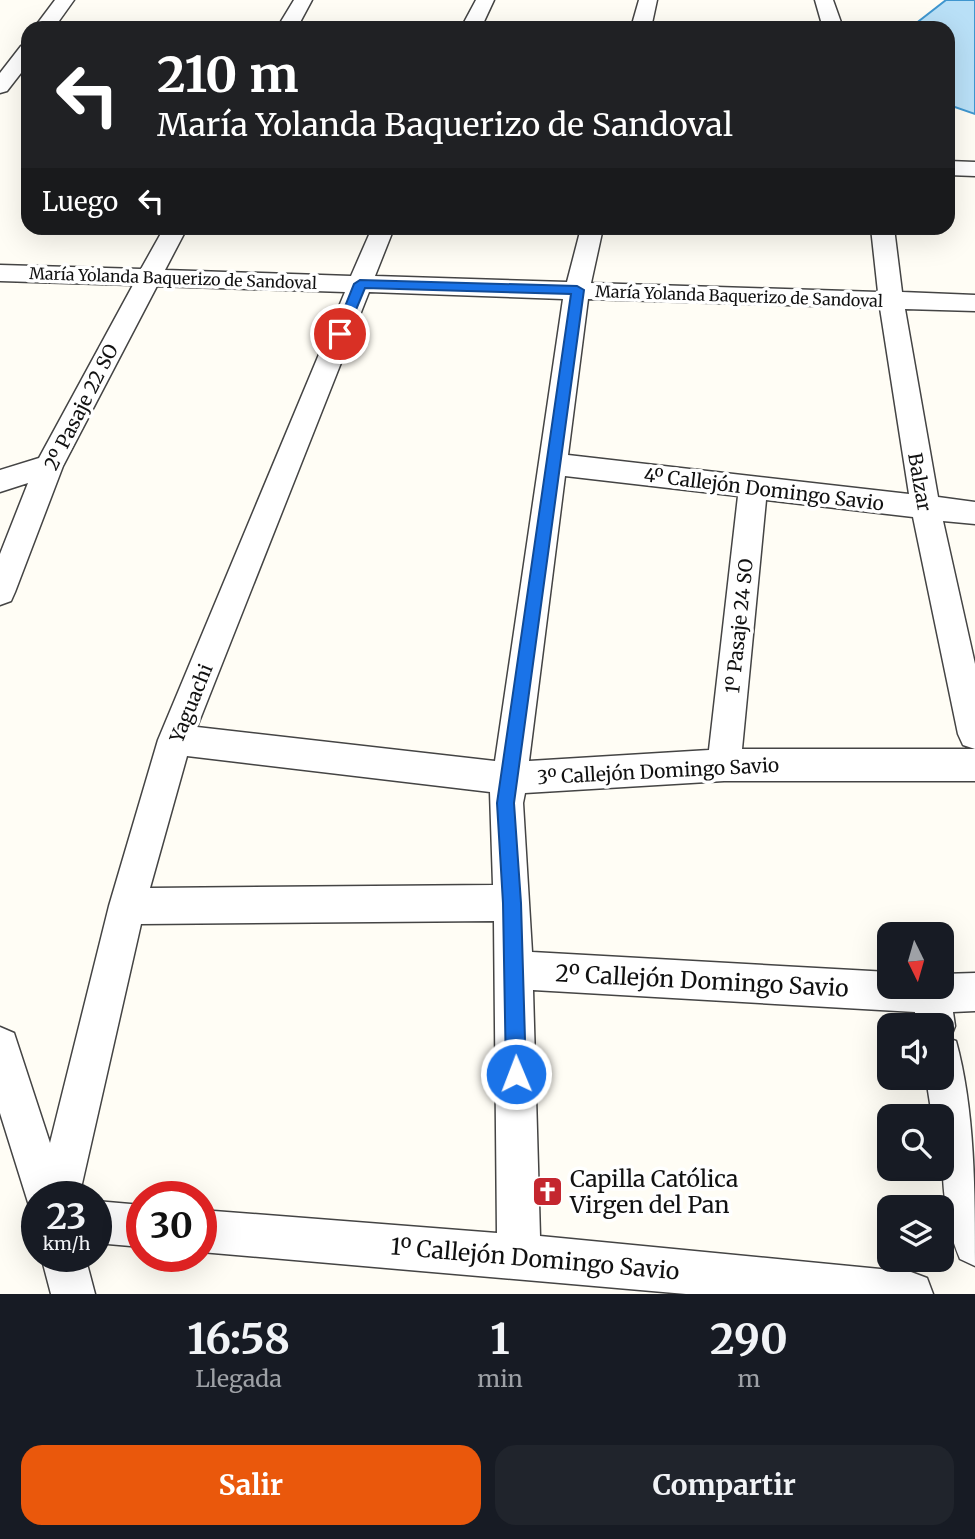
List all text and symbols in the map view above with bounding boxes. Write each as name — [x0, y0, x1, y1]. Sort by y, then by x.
text: 210 m — [157, 44, 298, 105]
icon: left — [42, 49, 133, 140]
text: María Yolanda Baquerizo de Sandoval — [157, 105, 733, 145]
icon: left — [132, 182, 170, 220]
text: Luego — [42, 185, 118, 218]
street label: María Yolanda Baquerizo de Sandoval — [29, 263, 317, 293]
street label: María Yolanda Baquerizo de Sandoval — [595, 281, 883, 311]
pin — [310, 304, 370, 364]
icon: arrive — [321, 315, 359, 353]
street label: 2º Pasaje 22 SO — [39, 340, 123, 474]
street label: Balzar — [903, 451, 937, 514]
street label: 4º Callejón Domingo Savio — [643, 462, 885, 516]
street label: 1º Pasaje 24 SO — [720, 557, 758, 695]
street label: Yaguachi — [164, 660, 218, 747]
street label: 3º Callejón Domingo Savio — [537, 753, 779, 789]
north arrow — [877, 922, 954, 999]
map controls — [877, 922, 954, 1272]
street label: 2º Callejón Domingo Savio — [555, 958, 849, 1003]
button: sound — [877, 1013, 954, 1090]
position arrow — [479, 1037, 553, 1111]
button: search — [877, 1104, 954, 1181]
place label: Capilla Católica Virgen del Pan — [569, 1164, 738, 1219]
church icon: Capilla Católica Virgen del Pan — [530, 1175, 564, 1209]
speed limit sign: 30 — [126, 1181, 217, 1272]
text: 23 — [47, 1195, 86, 1239]
button: layers — [877, 1195, 954, 1272]
street label: 1º Callejón Domingo Savio — [390, 1231, 681, 1286]
text: km/h — [43, 1232, 90, 1255]
text: 16:58 — [187, 1313, 290, 1365]
text: 1 — [490, 1313, 510, 1365]
text: 290 — [710, 1313, 788, 1365]
text: Llegada — [196, 1364, 282, 1393]
text: min — [477, 1364, 523, 1393]
text: m — [737, 1364, 760, 1393]
button: Salir — [21, 1445, 481, 1525]
button: Compartir — [495, 1445, 954, 1525]

